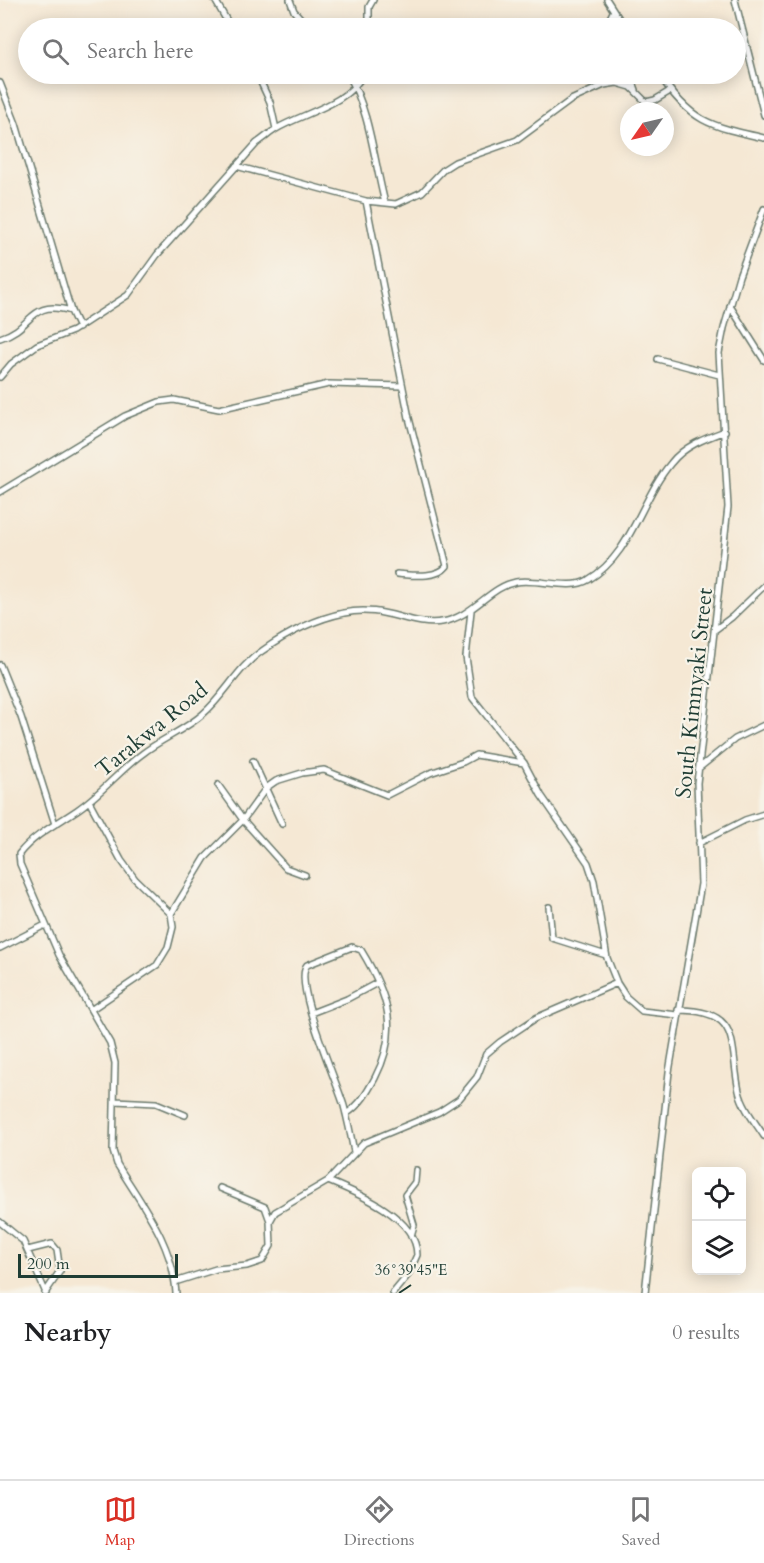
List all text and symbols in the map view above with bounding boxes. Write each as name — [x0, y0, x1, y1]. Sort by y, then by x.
search box — [18, 18, 746, 84]
icon: search — [39, 35, 72, 68]
text: Search here — [87, 36, 194, 66]
north arrow — [620, 102, 674, 156]
street label: South Kimnyaki Street — [668, 586, 720, 800]
street label: Tarakwa Road — [89, 675, 214, 784]
map controls — [692, 1167, 746, 1275]
button: locate — [692, 1167, 746, 1221]
button: layers — [692, 1221, 746, 1275]
scale bar — [18, 1251, 178, 1278]
text: 200 m — [27, 1253, 69, 1275]
text: 36°39'45"E — [375, 1260, 447, 1280]
text: Nearby — [24, 1315, 112, 1350]
text: 0 results — [672, 1319, 740, 1346]
tab: Map — [104, 1493, 137, 1551]
tab: Directions — [344, 1493, 414, 1551]
tab: Saved — [622, 1493, 660, 1551]

